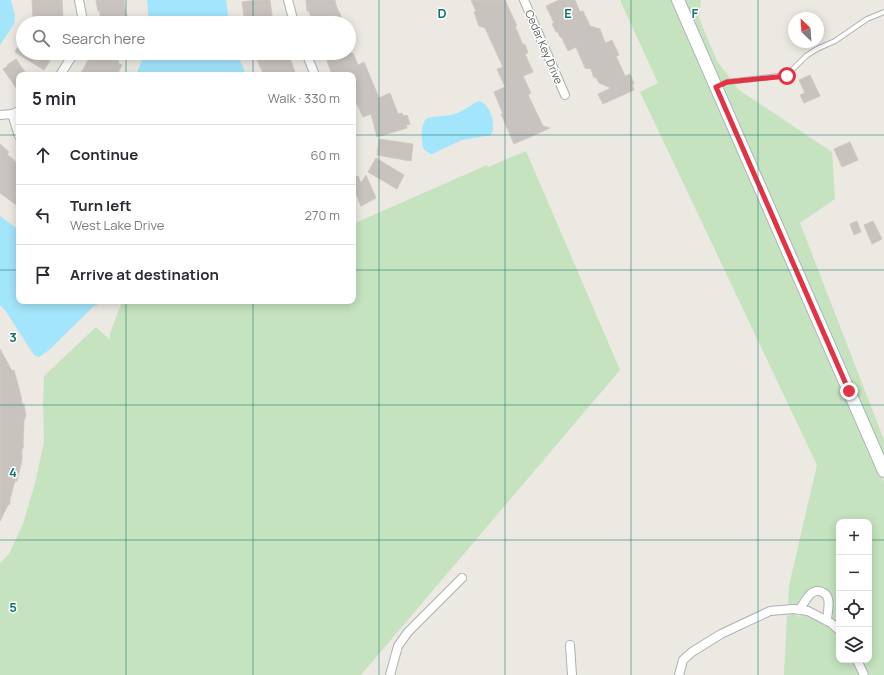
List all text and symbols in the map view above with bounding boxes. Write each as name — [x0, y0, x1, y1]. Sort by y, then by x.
text: D — [437, 4, 447, 22]
text: E — [564, 4, 572, 22]
text: F — [692, 4, 699, 22]
street label: Cedar Key Drive — [522, 7, 567, 87]
north arrow — [788, 12, 824, 48]
search box — [16, 16, 356, 60]
icon: search — [30, 27, 52, 49]
text: Search here — [62, 28, 145, 49]
route start — [778, 67, 796, 85]
text: 5 min — [32, 87, 76, 110]
text: Walk · 330 m — [268, 89, 340, 107]
icon: ahead — [32, 144, 54, 166]
text: Continue — [70, 144, 138, 165]
text: 60 m — [310, 146, 340, 164]
text: Turn left — [70, 195, 132, 216]
icon: left — [32, 204, 54, 226]
text: 270 m — [305, 206, 340, 224]
text: West Lake Drive — [70, 216, 164, 234]
icon: arrive — [32, 264, 54, 286]
text: Arrive at destination — [70, 264, 219, 285]
text: 3 — [9, 328, 17, 346]
route end — [840, 382, 858, 400]
text: 4 — [9, 463, 17, 481]
map controls — [836, 519, 872, 663]
button: + — [836, 519, 872, 555]
button: − — [836, 555, 872, 591]
button: locate — [836, 591, 872, 627]
text: 5 — [9, 598, 17, 616]
button: layers — [836, 627, 872, 663]

